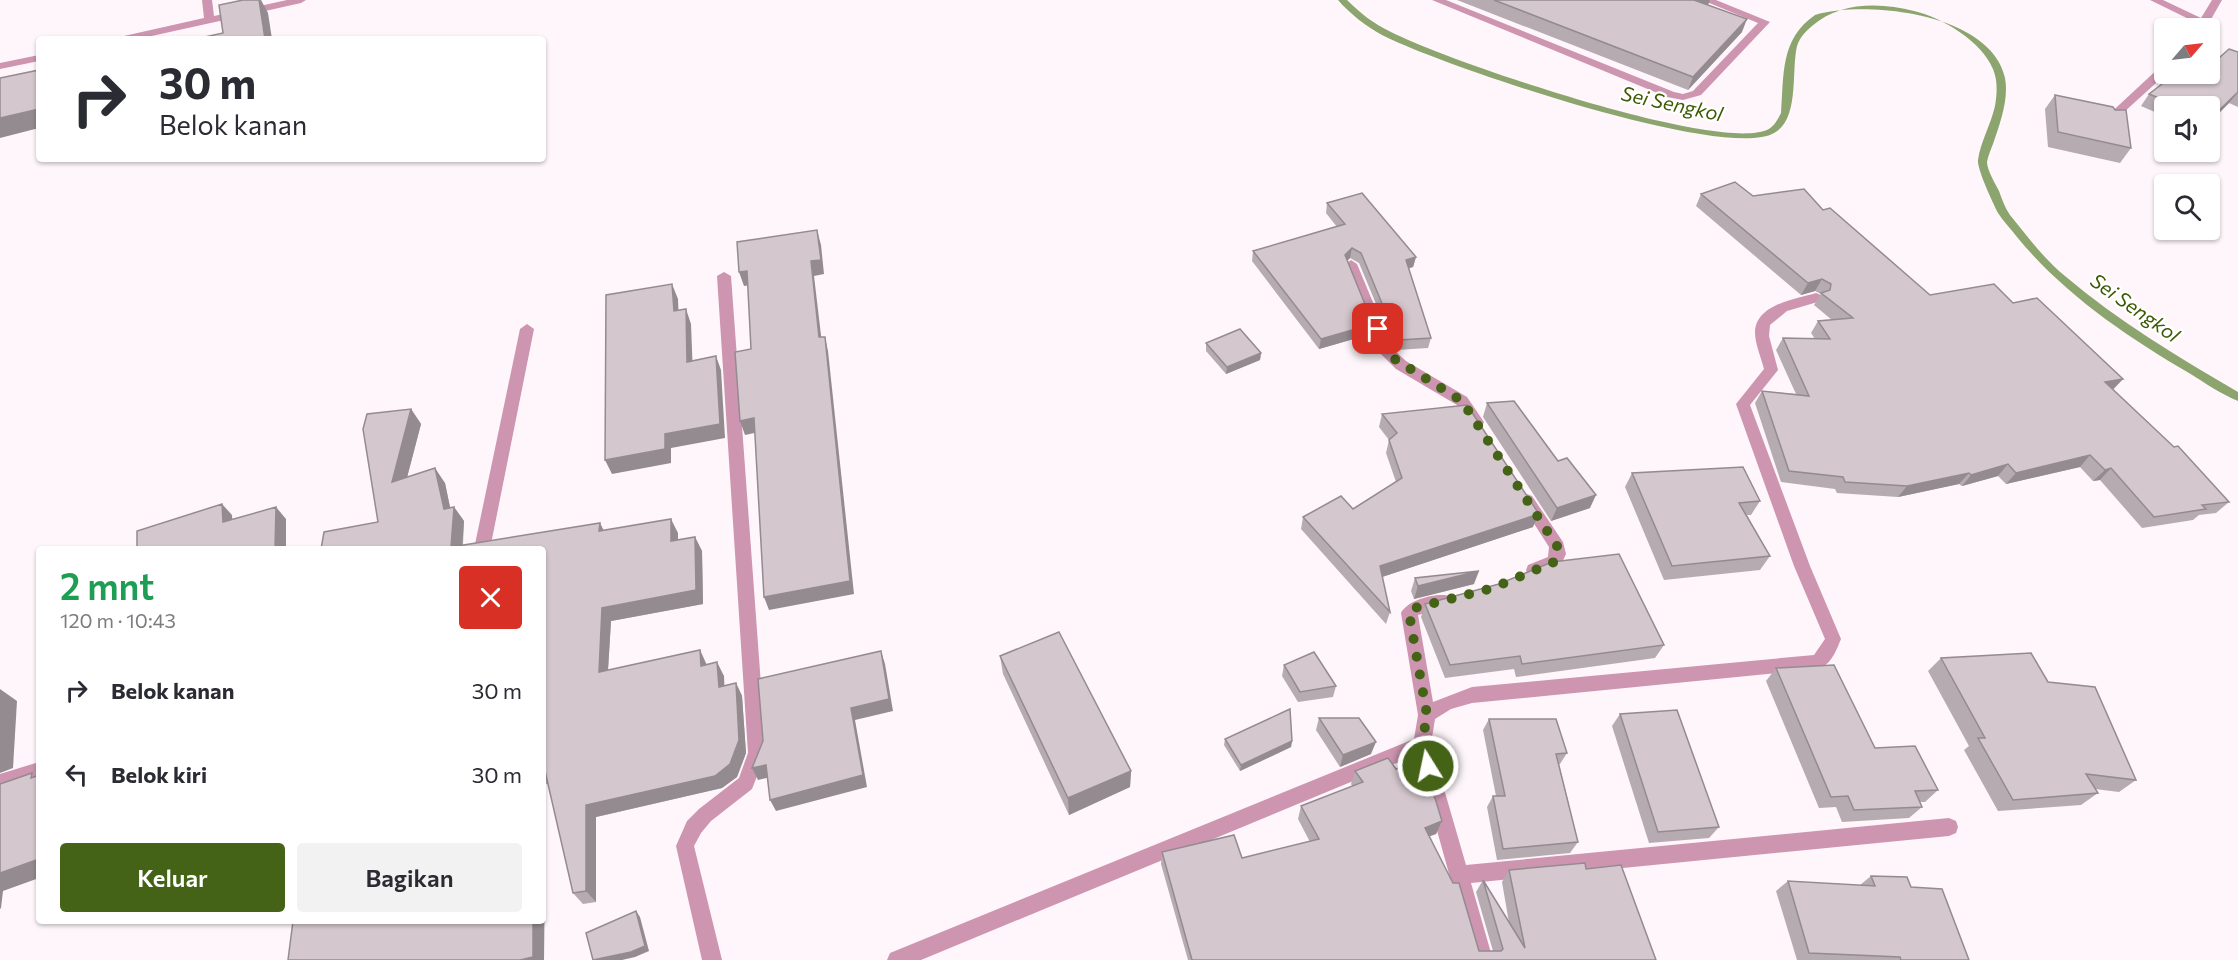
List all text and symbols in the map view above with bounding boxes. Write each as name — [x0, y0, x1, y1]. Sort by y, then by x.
north arrow — [2154, 18, 2220, 84]
map controls — [2154, 18, 2220, 240]
text: 30 m — [159, 56, 256, 108]
icon: right — [60, 60, 138, 138]
water label: Sei Sengkol — [1619, 81, 1726, 126]
button: sound — [2154, 96, 2220, 162]
text: Belok kanan — [159, 108, 307, 141]
button: search — [2154, 174, 2220, 240]
water label: Sei Sengkol — [2086, 268, 2185, 347]
pin — [1352, 303, 1403, 354]
icon: arrive — [1361, 312, 1394, 345]
text: 2 mnt — [60, 563, 154, 607]
button: close — [459, 566, 522, 629]
text: 120 m · 10:43 — [60, 608, 176, 632]
icon: right — [60, 674, 93, 707]
text: Belok kanan — [111, 677, 234, 704]
text: 30 m — [472, 677, 522, 704]
position arrow — [1396, 734, 1460, 798]
icon: left — [60, 758, 93, 791]
text: Belok kiri — [111, 761, 207, 788]
text: 30 m — [472, 761, 522, 788]
button: Keluar — [60, 843, 285, 912]
button: Bagikan — [297, 843, 522, 912]

